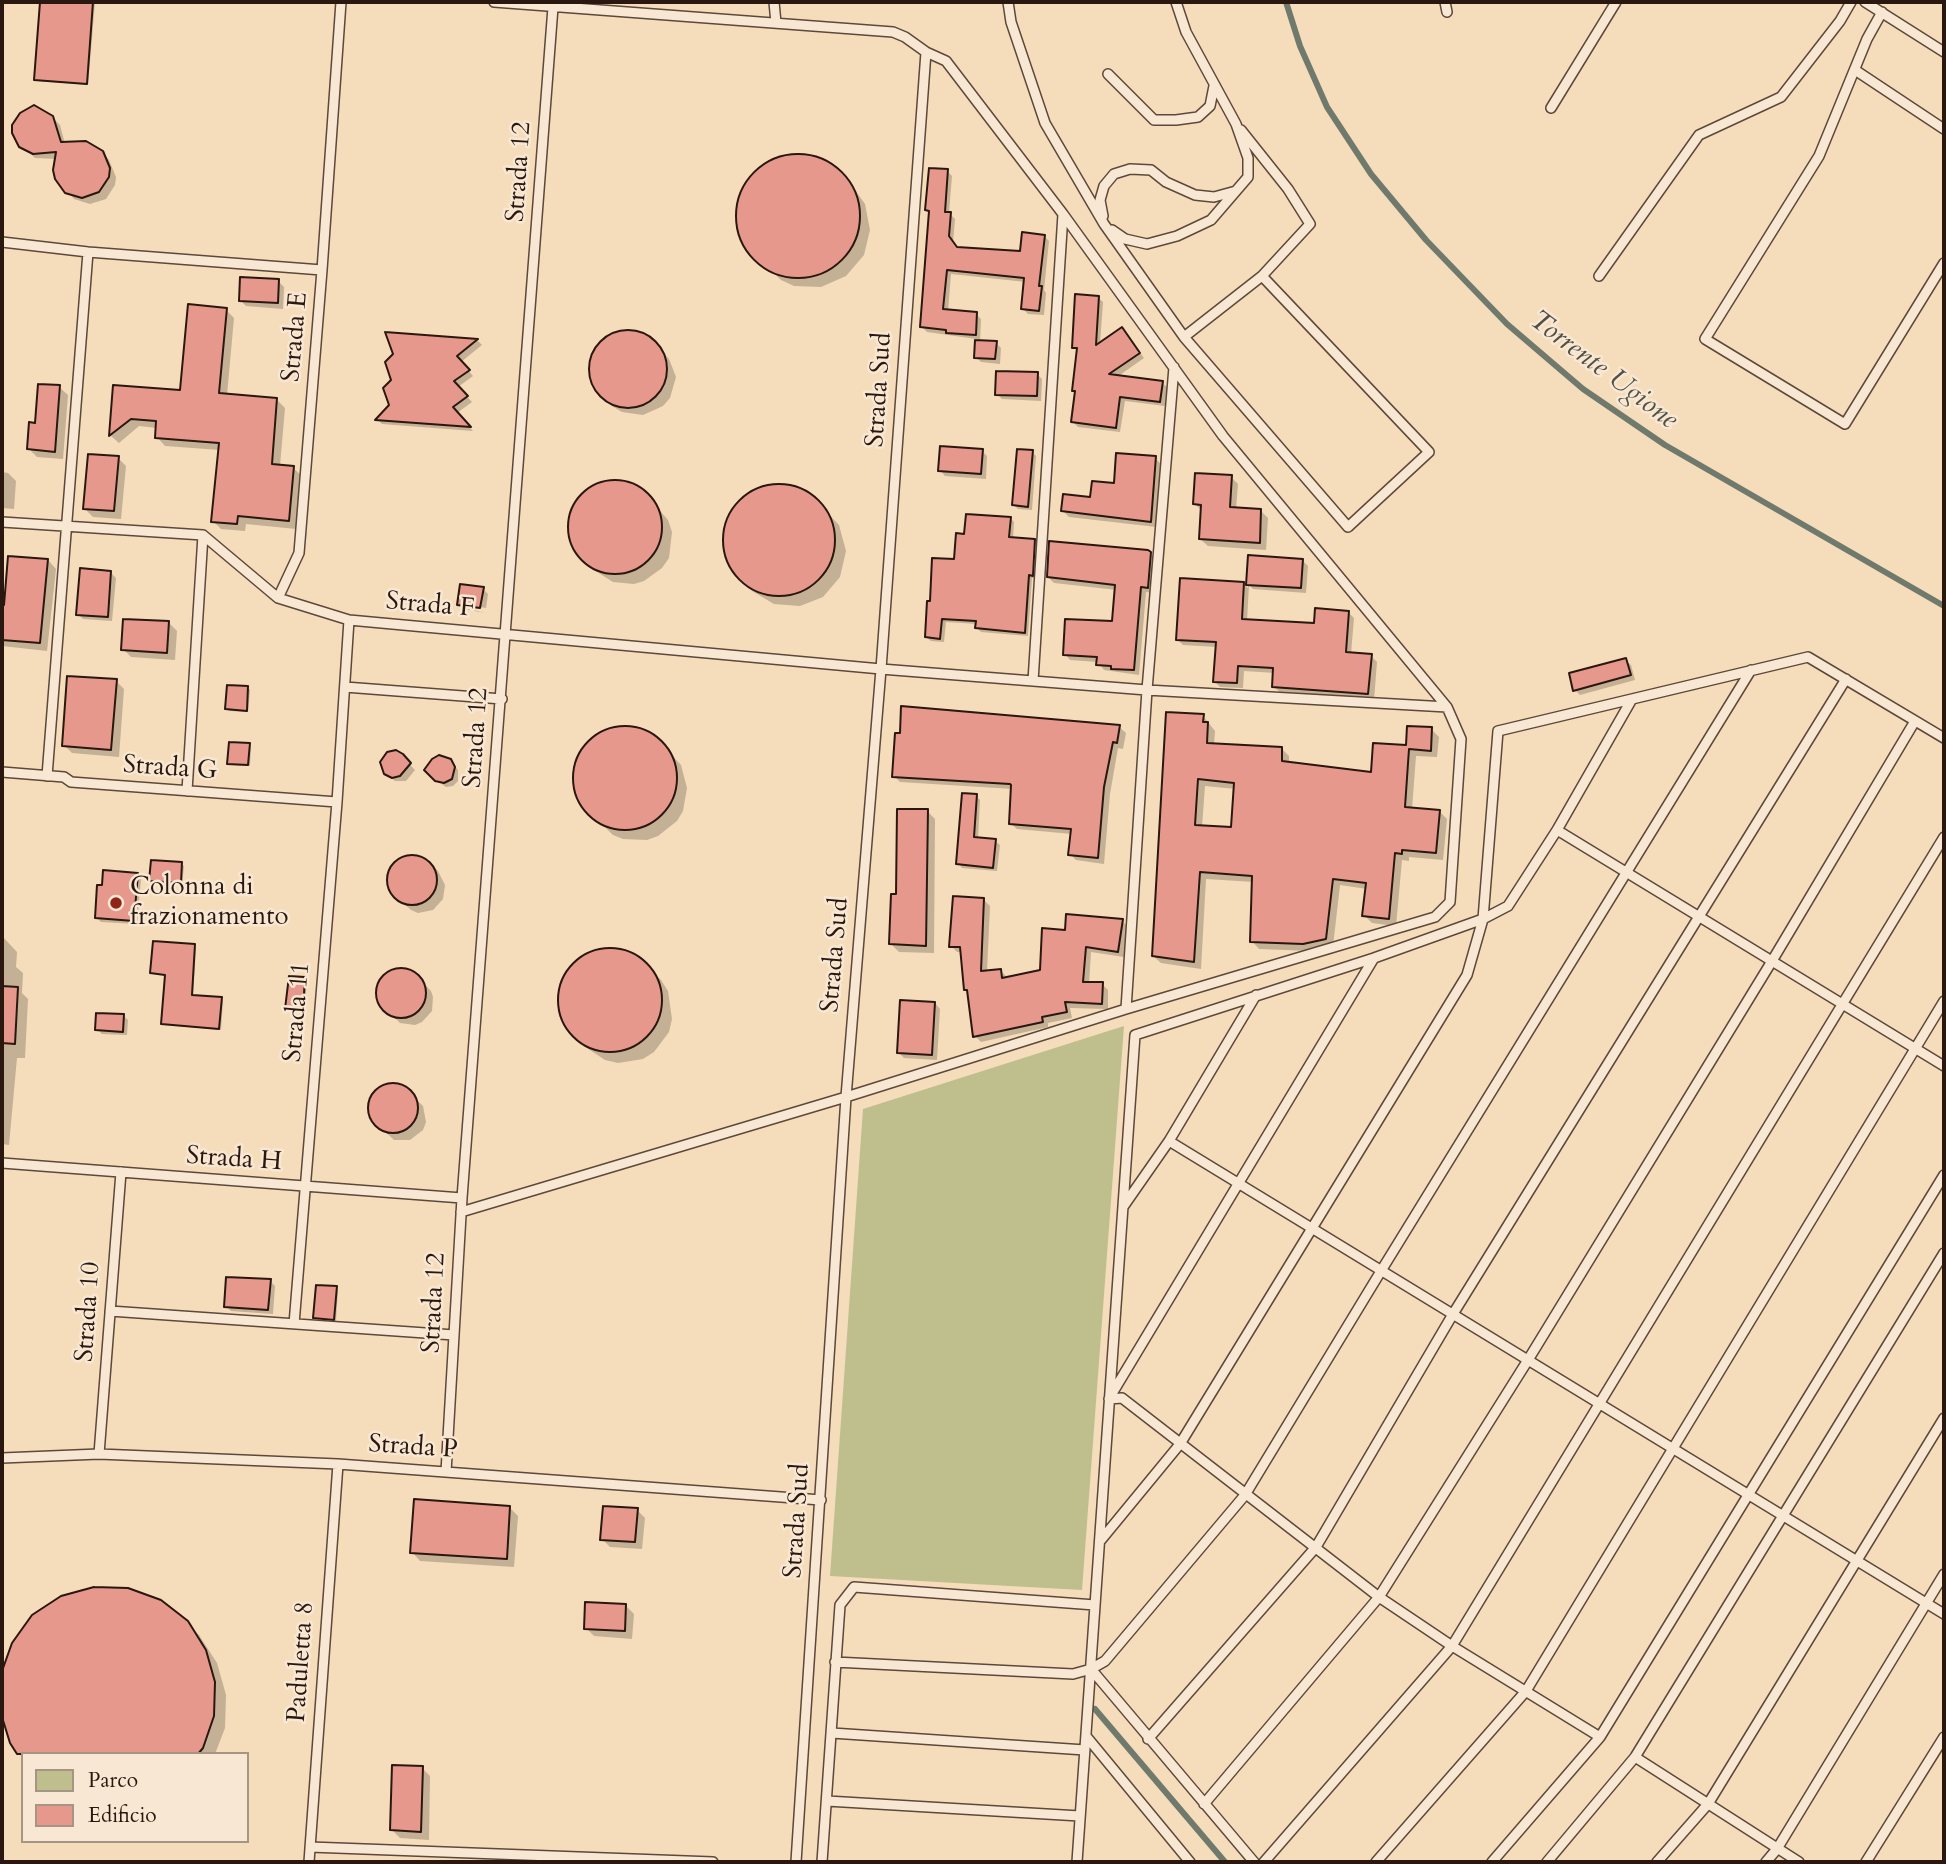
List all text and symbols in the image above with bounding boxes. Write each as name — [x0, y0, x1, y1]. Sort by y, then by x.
street label: Strada 12 — [501, 121, 539, 223]
street label: Strada E — [277, 291, 315, 383]
water label: Torrente Ugione — [1522, 304, 1684, 438]
street label: Strada Sud — [860, 331, 900, 449]
street label: Strada F — [384, 587, 476, 625]
street label: Strada 12 — [458, 687, 496, 789]
street label: Strada G — [122, 750, 218, 788]
place label: Colonna di frazionamento — [130, 872, 288, 934]
marker: Colonna di frazionamento — [108, 895, 124, 911]
street label: Strada Sud — [815, 896, 857, 1014]
street label: Strada 11 — [278, 961, 318, 1063]
street label: Strada H — [185, 1141, 283, 1179]
street label: Strada 12 — [417, 1252, 453, 1354]
street label: Strada 10 — [70, 1261, 108, 1363]
street label: Strada P — [367, 1429, 459, 1467]
street label: Strada Sud — [778, 1462, 818, 1580]
street label: Paduletta 8 — [282, 1601, 322, 1723]
legend — [21, 1752, 248, 1843]
text: Parco — [88, 1766, 138, 1795]
text: Edificio — [88, 1801, 157, 1830]

